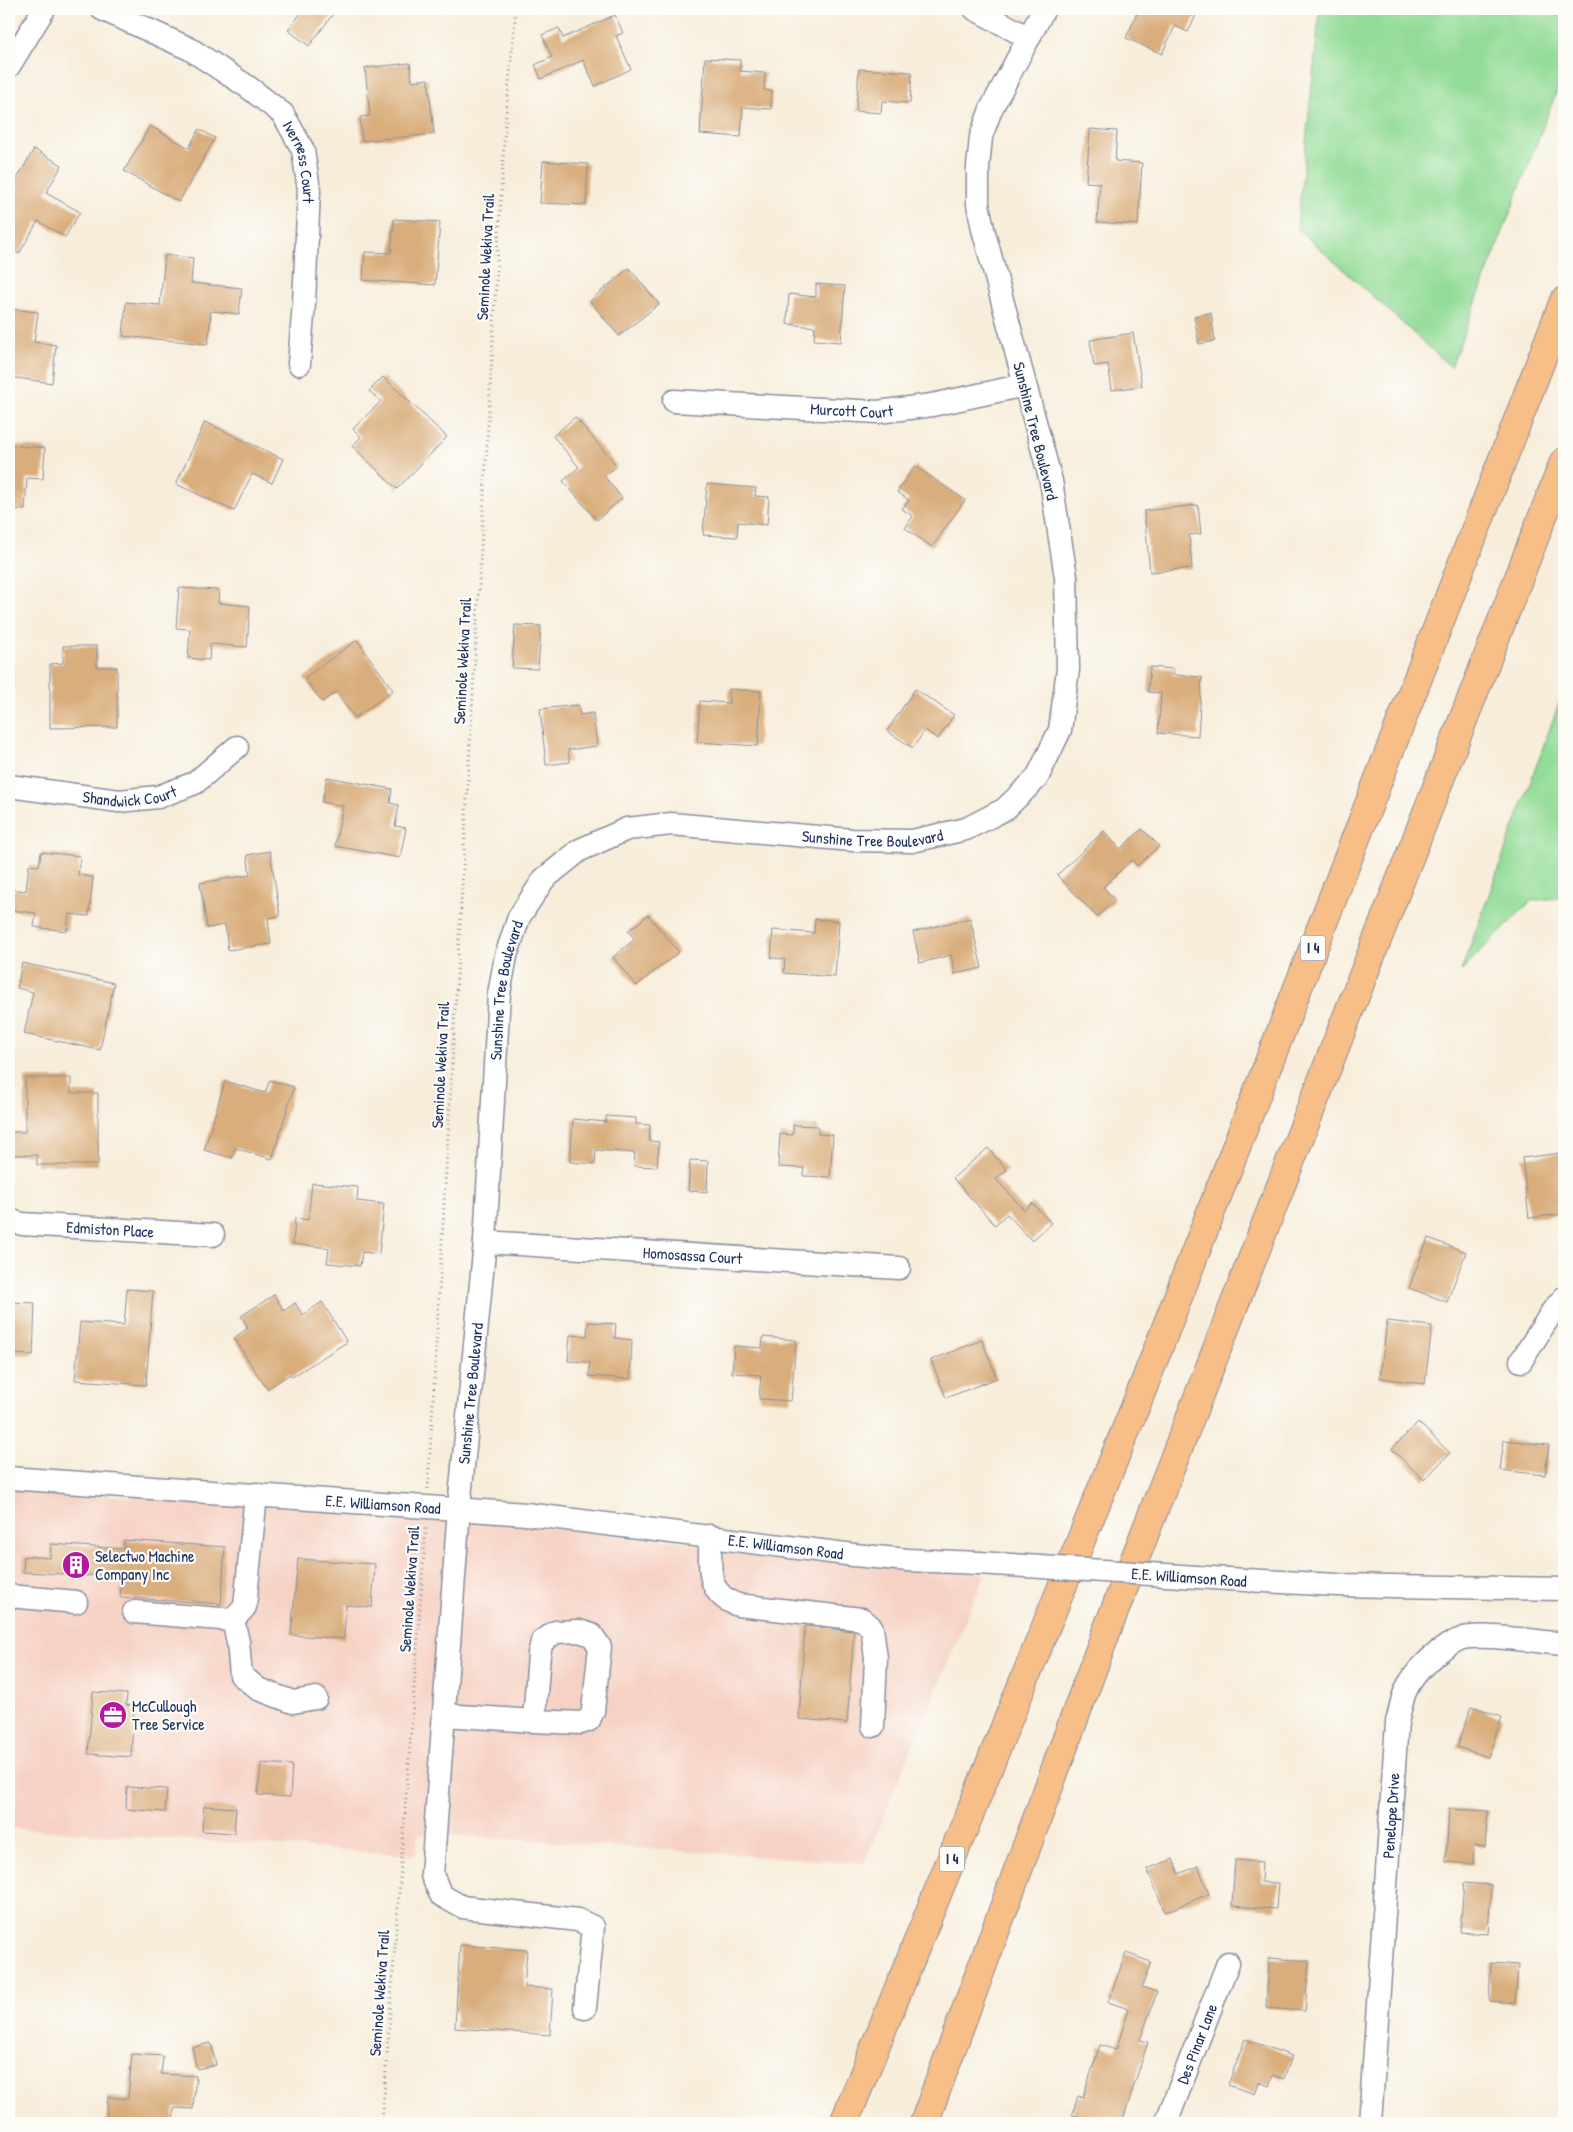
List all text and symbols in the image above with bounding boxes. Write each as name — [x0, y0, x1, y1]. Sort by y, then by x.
street label: Iverness Court — [278, 116, 320, 204]
street label: Seminole Wekiva Trail — [471, 192, 499, 321]
street label: Sunshine Tree Boulevard — [1008, 360, 1064, 502]
street label: Murcott Court — [810, 397, 895, 423]
street label: Seminole Wekiva Trail — [448, 596, 476, 725]
street label: Shandwick Court — [81, 780, 180, 812]
street label: Sunshine Tree Boulevard — [801, 823, 945, 852]
street label: Sunshine Tree Boulevard — [484, 918, 528, 1061]
road number: I 4 — [1300, 936, 1326, 960]
street label: Seminole Wekiva Trail — [426, 1000, 454, 1129]
street label: Edmiston Place — [66, 1216, 155, 1243]
street label: Homosassa Court — [642, 1241, 743, 1269]
street label: Sunshine Tree Boulevard — [452, 1322, 488, 1465]
street label: E.E. Williamson Road — [325, 1489, 442, 1519]
street label: Seminole Wekiva Trail — [394, 1524, 424, 1653]
street label: E.E. Williamson Road — [727, 1528, 844, 1565]
place label: Selectwo Machine Company Inc — [95, 1545, 195, 1585]
building icon: Selectwo Machine Company Inc — [61, 1550, 91, 1580]
street label: E.E. Williamson Road — [1131, 1562, 1247, 1592]
place label: McCullough Tree Service — [132, 1695, 205, 1735]
office icon: McCullough Tree Service — [98, 1700, 128, 1730]
street label: Penelope Drive — [1377, 1772, 1405, 1859]
road number: I 4 — [940, 1846, 964, 1872]
street label: Seminole Wekiva Trail — [364, 1928, 394, 2057]
street label: Des Pinar Lane — [1171, 2000, 1222, 2087]

